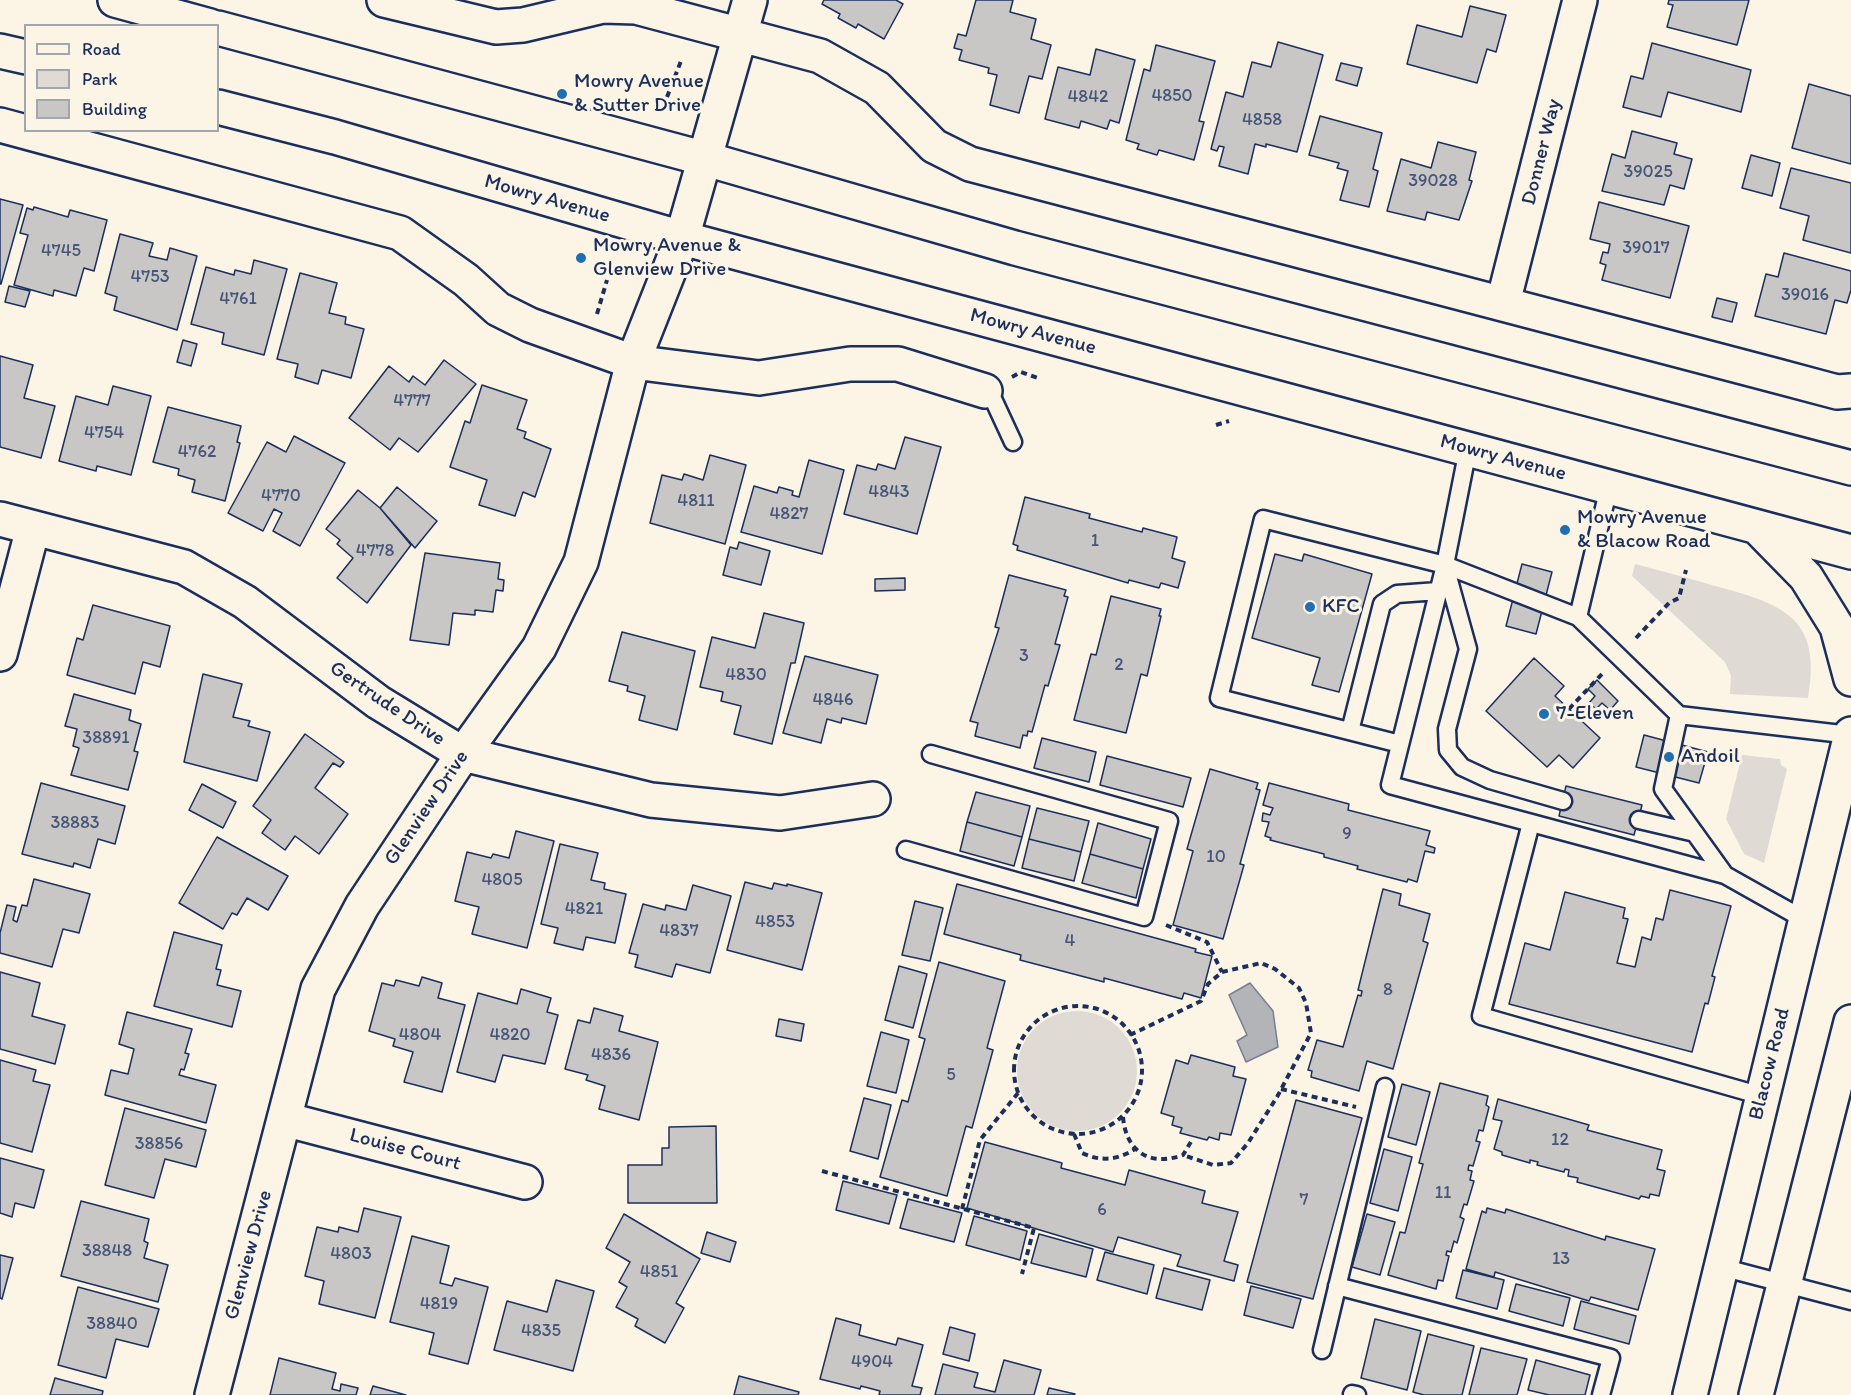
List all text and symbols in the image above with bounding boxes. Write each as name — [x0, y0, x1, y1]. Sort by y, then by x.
legend — [24, 24, 219, 132]
text: Road — [82, 38, 121, 60]
text: Park — [82, 68, 117, 90]
place label: Mowry Avenue & Sutter Drive — [574, 69, 704, 119]
house number: 4850 — [1151, 85, 1193, 107]
house number: 4842 — [1068, 86, 1108, 108]
marker: Mowry Avenue & Sutter Drive — [555, 87, 569, 101]
street label: Donner Way — [1517, 96, 1567, 208]
text: Building — [82, 98, 147, 120]
house number: 4858 — [1242, 109, 1282, 131]
house number: 39025 — [1623, 161, 1673, 183]
street label: Mowry Avenue — [481, 169, 613, 229]
house number: 39028 — [1408, 170, 1458, 192]
place label: Mowry Avenue & Glenview Drive — [593, 233, 741, 283]
house number: 39017 — [1622, 237, 1670, 259]
house number: 4745 — [41, 240, 81, 262]
marker: Mowry Avenue & Glenview Drive — [574, 251, 588, 265]
house number: 4753 — [130, 266, 170, 288]
house number: 39016 — [1781, 284, 1829, 306]
house number: 4761 — [219, 288, 257, 310]
street label: Mowry Avenue — [967, 303, 1099, 361]
house number: 4777 — [393, 390, 431, 412]
house number: 4754 — [84, 422, 124, 444]
street label: Mowry Avenue — [1437, 429, 1569, 487]
house number: 4762 — [178, 441, 216, 463]
house number: 4843 — [868, 481, 910, 503]
house number: 4770 — [261, 485, 301, 507]
house number: 4811 — [677, 490, 715, 512]
house number: 4827 — [769, 503, 809, 525]
place label: Mowry Avenue & Blacow Road — [1577, 505, 1710, 555]
marker: Mowry Avenue & Blacow Road — [1558, 523, 1572, 537]
house number: 1 — [1091, 530, 1099, 552]
house number: 4778 — [356, 540, 394, 562]
place label: KFC — [1322, 594, 1360, 620]
marker: KFC — [1303, 600, 1317, 614]
house number: 3 — [1019, 645, 1029, 667]
house number: 2 — [1114, 654, 1124, 676]
street label: Gertrude Drive — [324, 656, 450, 752]
house number: 4830 — [725, 664, 767, 686]
house number: 4846 — [812, 689, 854, 711]
place label: 7-Eleven — [1556, 701, 1634, 727]
marker: 7-Eleven — [1537, 707, 1551, 721]
house number: 38891 — [82, 727, 130, 749]
place label: Andoil — [1681, 744, 1740, 770]
street label: Glenview Drive — [379, 746, 475, 870]
marker: Andoil — [1662, 750, 1676, 764]
house number: 38883 — [50, 812, 100, 834]
house number: 9 — [1342, 823, 1352, 845]
house number: 10 — [1206, 846, 1226, 868]
house number: 4805 — [481, 869, 523, 891]
house number: 4821 — [565, 898, 603, 920]
house number: 4853 — [755, 911, 795, 933]
house number: 4837 — [659, 920, 699, 942]
house number: 4 — [1065, 930, 1075, 952]
house number: 8 — [1383, 979, 1393, 1001]
street label: Blacow Road — [1744, 1005, 1796, 1123]
house number: 4804 — [399, 1024, 441, 1046]
house number: 4820 — [489, 1024, 531, 1046]
house number: 4836 — [591, 1044, 631, 1066]
house number: 5 — [946, 1064, 956, 1086]
street label: Louise Court — [347, 1123, 463, 1177]
house number: 12 — [1551, 1129, 1569, 1151]
house number: 38856 — [135, 1133, 183, 1155]
house number: 11 — [1435, 1182, 1451, 1204]
street label: Glenview Drive — [220, 1187, 278, 1323]
house number: 7 — [1300, 1189, 1308, 1211]
house number: 6 — [1097, 1199, 1107, 1221]
house number: 38848 — [82, 1240, 132, 1262]
house number: 4803 — [330, 1243, 372, 1265]
house number: 13 — [1552, 1248, 1570, 1270]
house number: 4851 — [640, 1261, 678, 1283]
house number: 4819 — [420, 1293, 458, 1315]
house number: 38840 — [86, 1313, 138, 1335]
house number: 4835 — [521, 1320, 561, 1342]
house number: 4904 — [851, 1351, 893, 1373]

